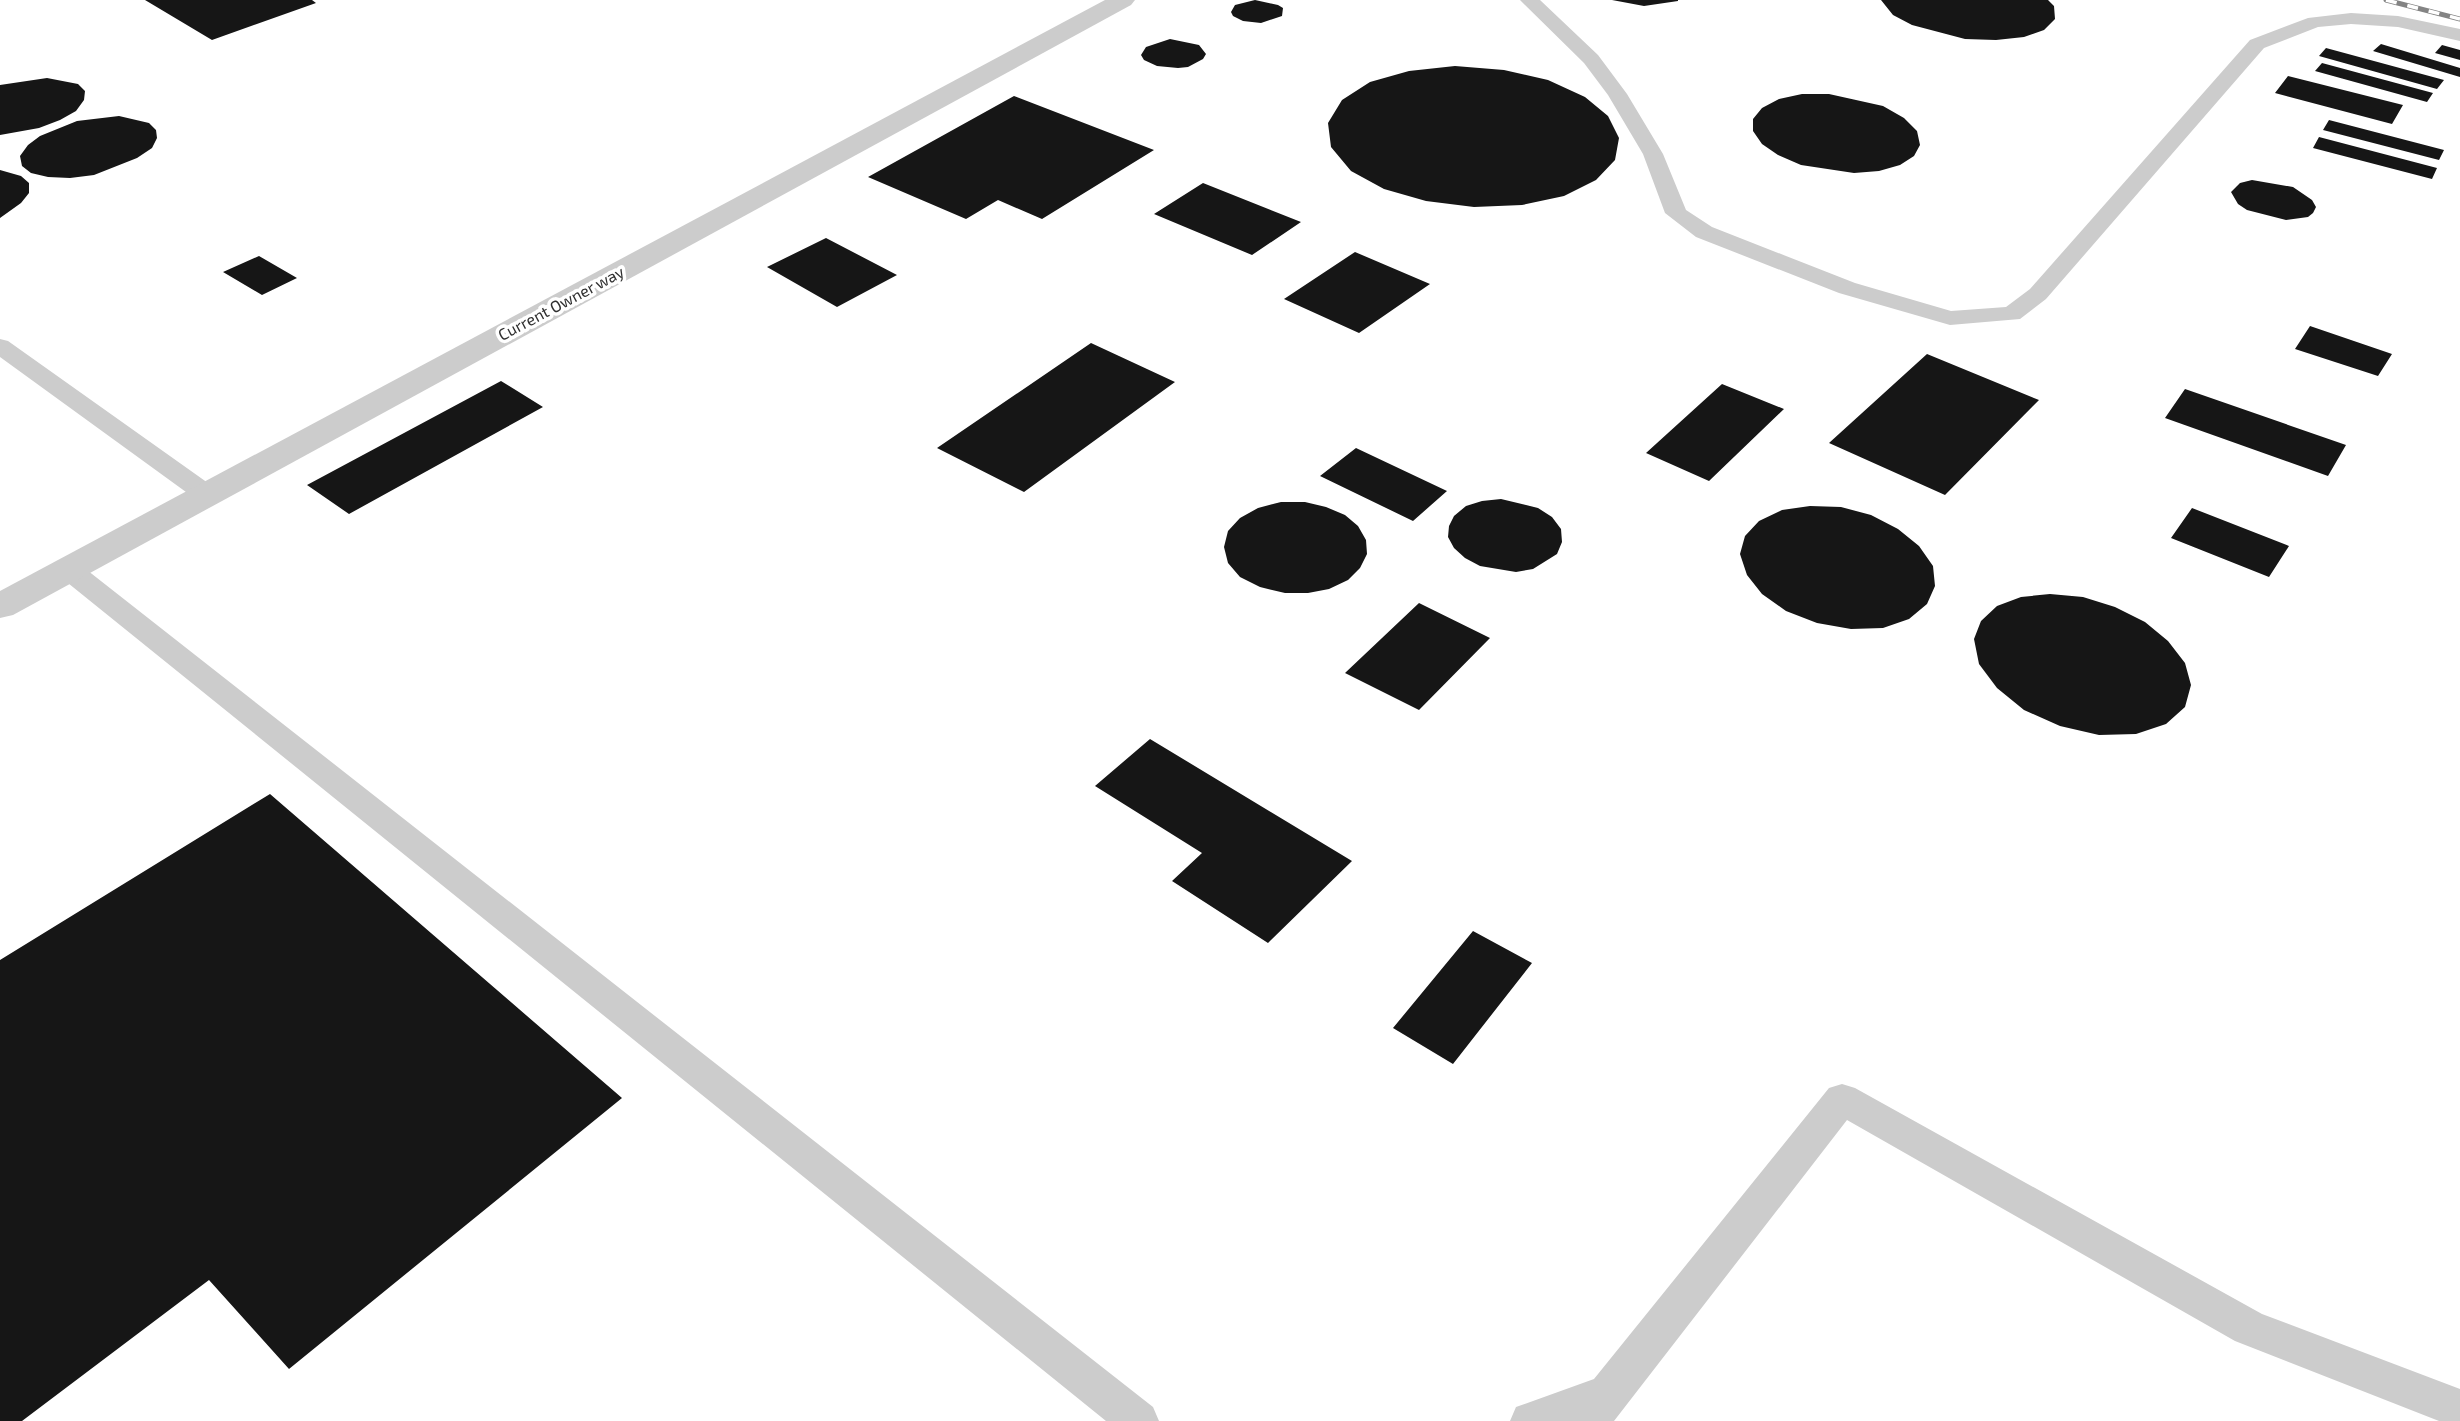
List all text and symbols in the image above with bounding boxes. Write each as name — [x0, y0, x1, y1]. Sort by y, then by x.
street label: Current Owner way — [495, 261, 627, 344]

